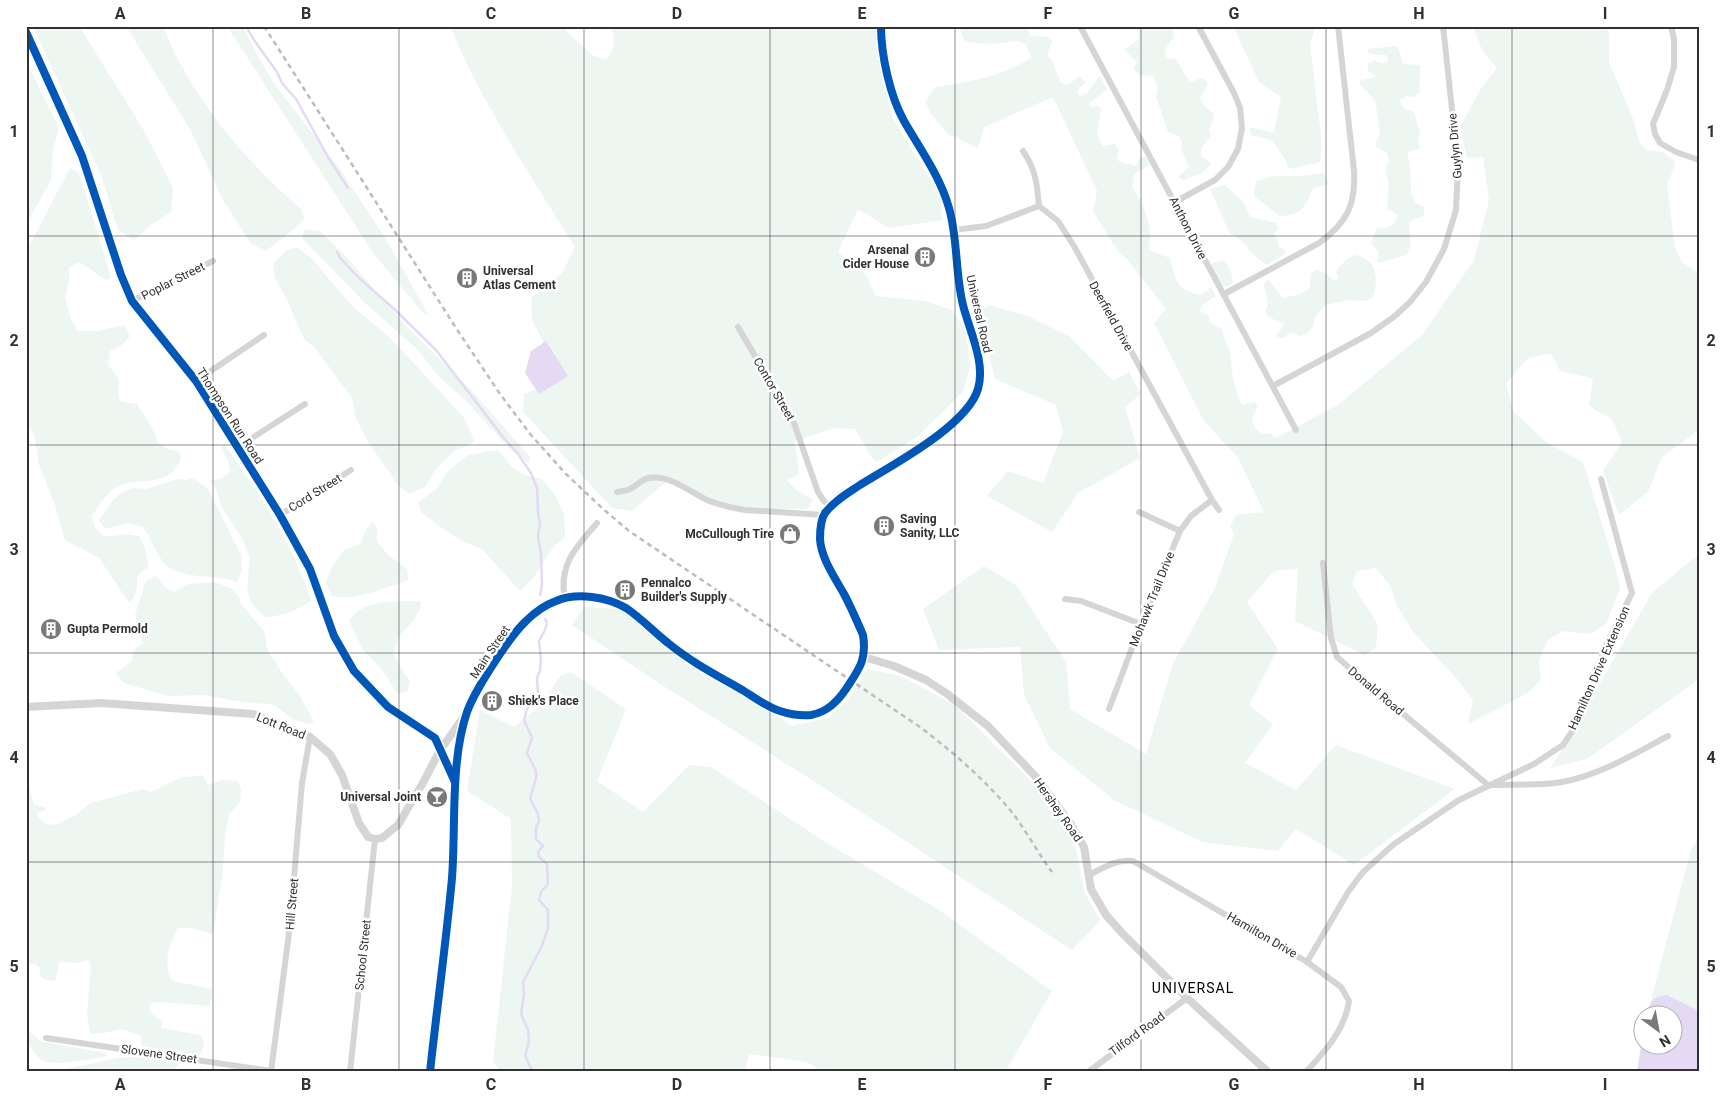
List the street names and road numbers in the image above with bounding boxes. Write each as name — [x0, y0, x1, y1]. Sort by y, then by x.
street label: Guylyn Drive — [1445, 113, 1465, 179]
street label: Anthon Drive — [1166, 194, 1210, 262]
street label: Poplar Street — [139, 259, 207, 303]
street label: Universal Road — [963, 274, 995, 354]
street label: Deerfield Drive — [1086, 279, 1136, 353]
street label: Contor Street — [750, 355, 798, 423]
street label: Thompson Run Road — [194, 365, 266, 467]
street label: Cord Street — [286, 471, 344, 515]
street label: Mohawk Trail Drive — [1127, 549, 1177, 649]
street label: Hamilton Drive Extension — [1565, 604, 1633, 732]
street label: Main Street — [467, 623, 513, 681]
street label: Donald Road — [1345, 664, 1407, 718]
street label: Lott Road — [254, 710, 308, 742]
street label: Hershey Road — [1031, 776, 1085, 844]
street label: Hill Street — [283, 877, 301, 930]
street label: Hamilton Drive — [1224, 909, 1300, 961]
street label: School Street — [352, 919, 374, 991]
street label: Tilford Road — [1106, 1009, 1168, 1059]
street label: Slovene Street — [120, 1042, 198, 1066]

